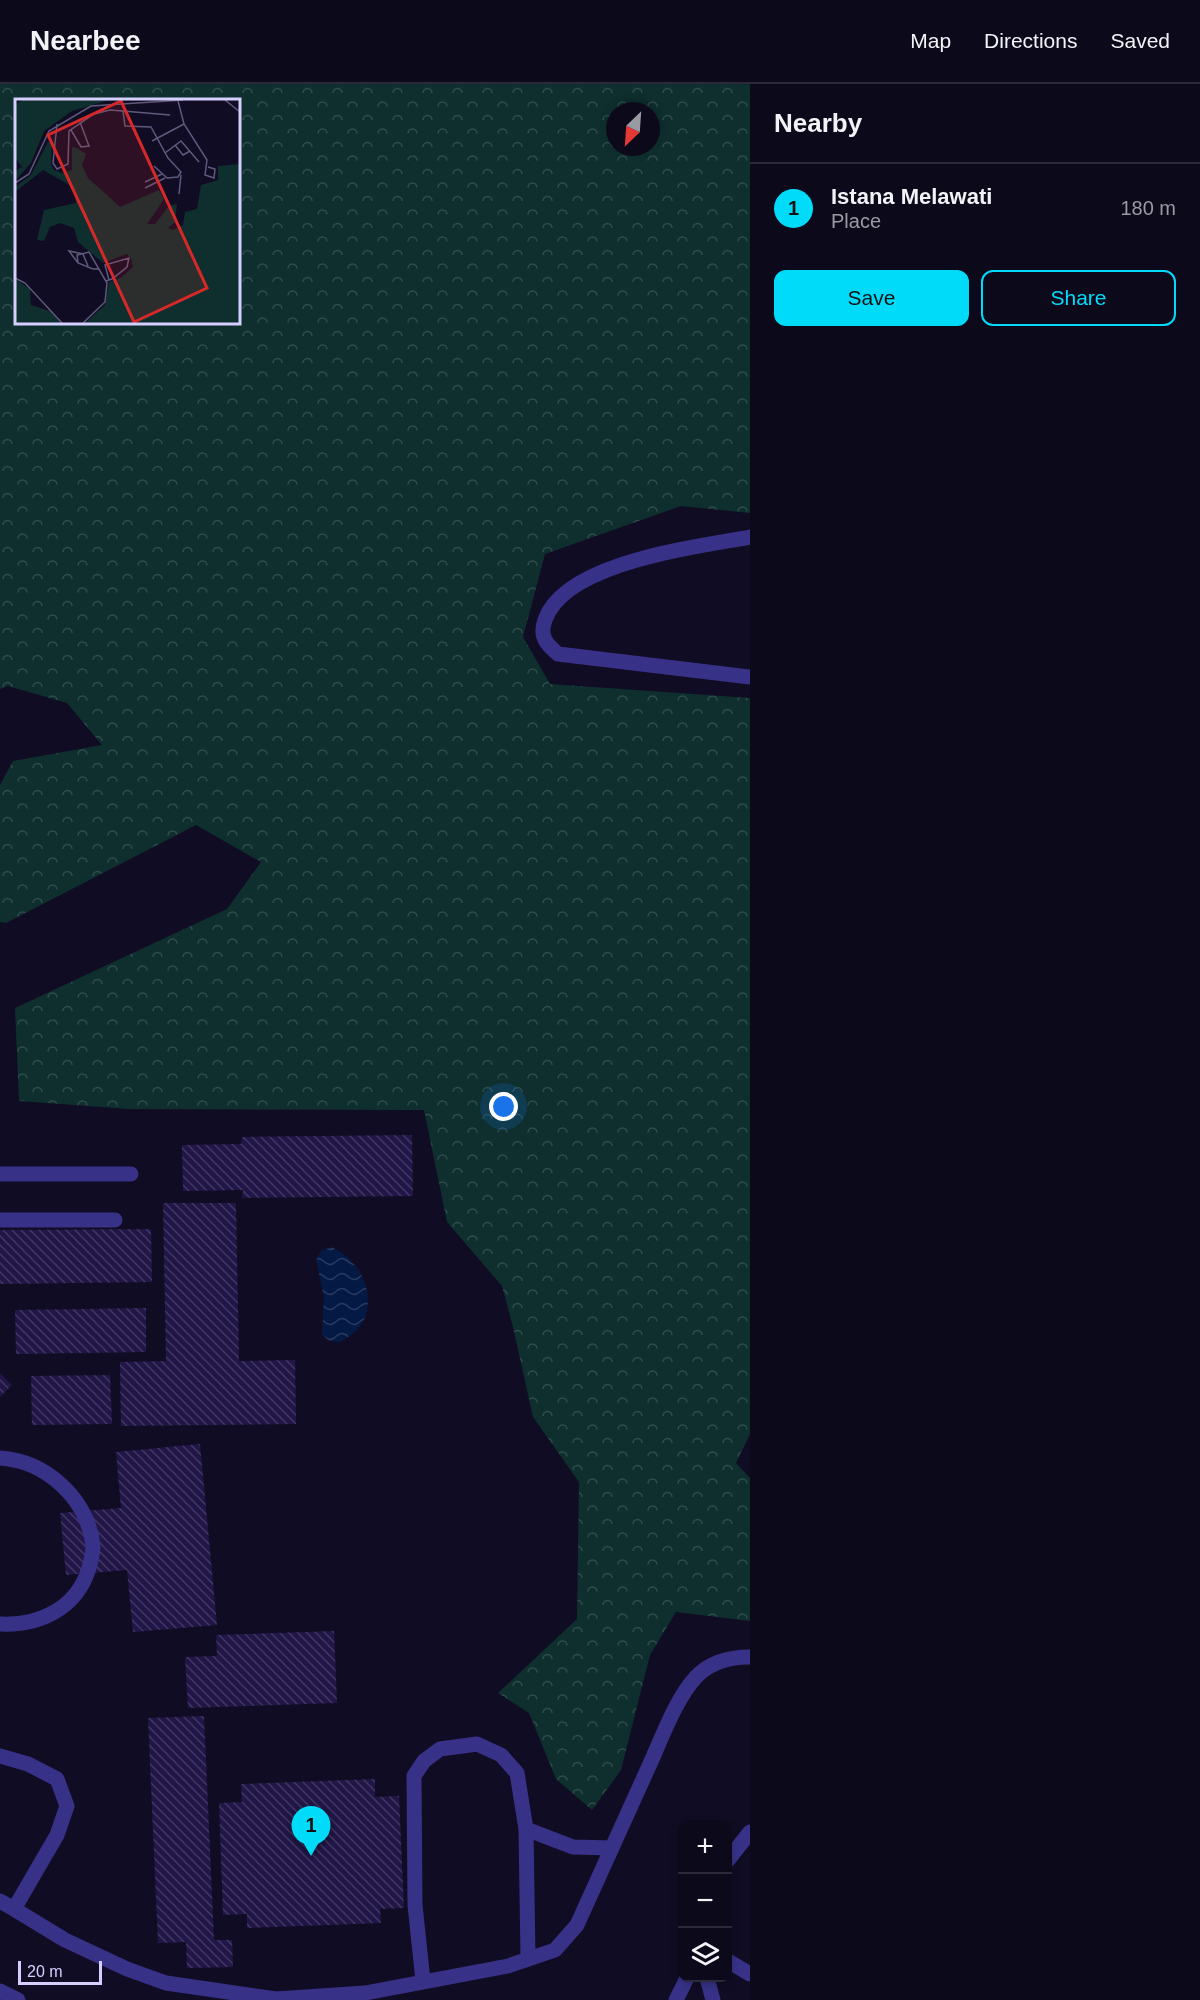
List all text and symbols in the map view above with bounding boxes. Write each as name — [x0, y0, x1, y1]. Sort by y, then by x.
text: Nearbee — [30, 25, 141, 56]
text: Map — [910, 29, 951, 52]
text: Directions — [984, 29, 1077, 52]
text: Saved — [1110, 29, 1170, 52]
inset map — [15, 99, 240, 324]
north arrow — [606, 102, 660, 156]
text: Nearby — [774, 108, 862, 138]
text: Istana Melawati — [831, 184, 992, 209]
text: 1 — [788, 197, 799, 219]
text: 180 m — [1120, 197, 1176, 219]
text: Place — [831, 210, 881, 232]
button: Save — [774, 270, 969, 326]
button: Share — [981, 270, 1176, 326]
your location — [489, 1092, 518, 1121]
pin: 1 — [292, 1806, 330, 1856]
map controls — [678, 1820, 732, 1982]
button: + — [678, 1820, 732, 1874]
button: − — [678, 1874, 732, 1928]
button: layers — [678, 1928, 732, 1982]
scale bar — [18, 1958, 102, 1986]
text: 20 m — [27, 1963, 63, 1980]

